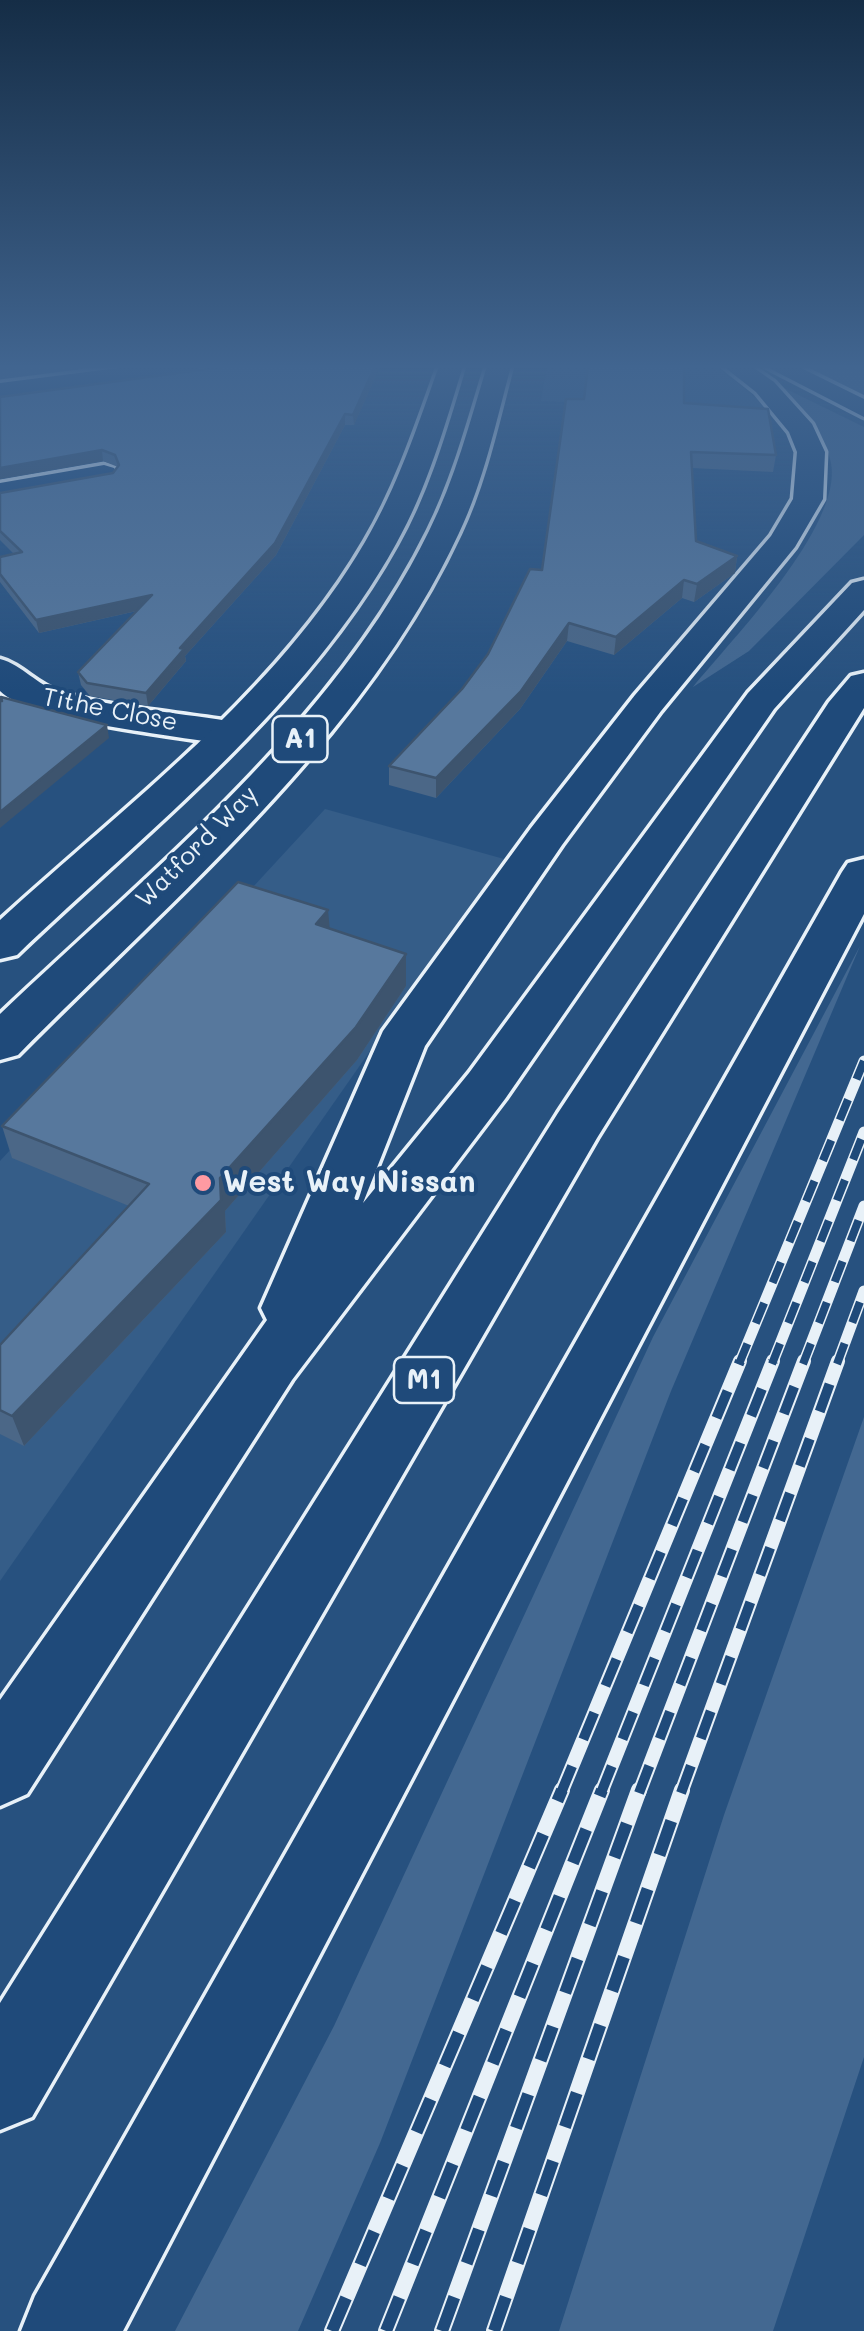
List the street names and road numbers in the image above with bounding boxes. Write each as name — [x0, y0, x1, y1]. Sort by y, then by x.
street label: Tithe Close — [40, 682, 180, 738]
road number: A1 — [272, 716, 328, 762]
street label: Watford Way — [130, 780, 264, 914]
road number: M1 — [394, 1357, 454, 1403]

